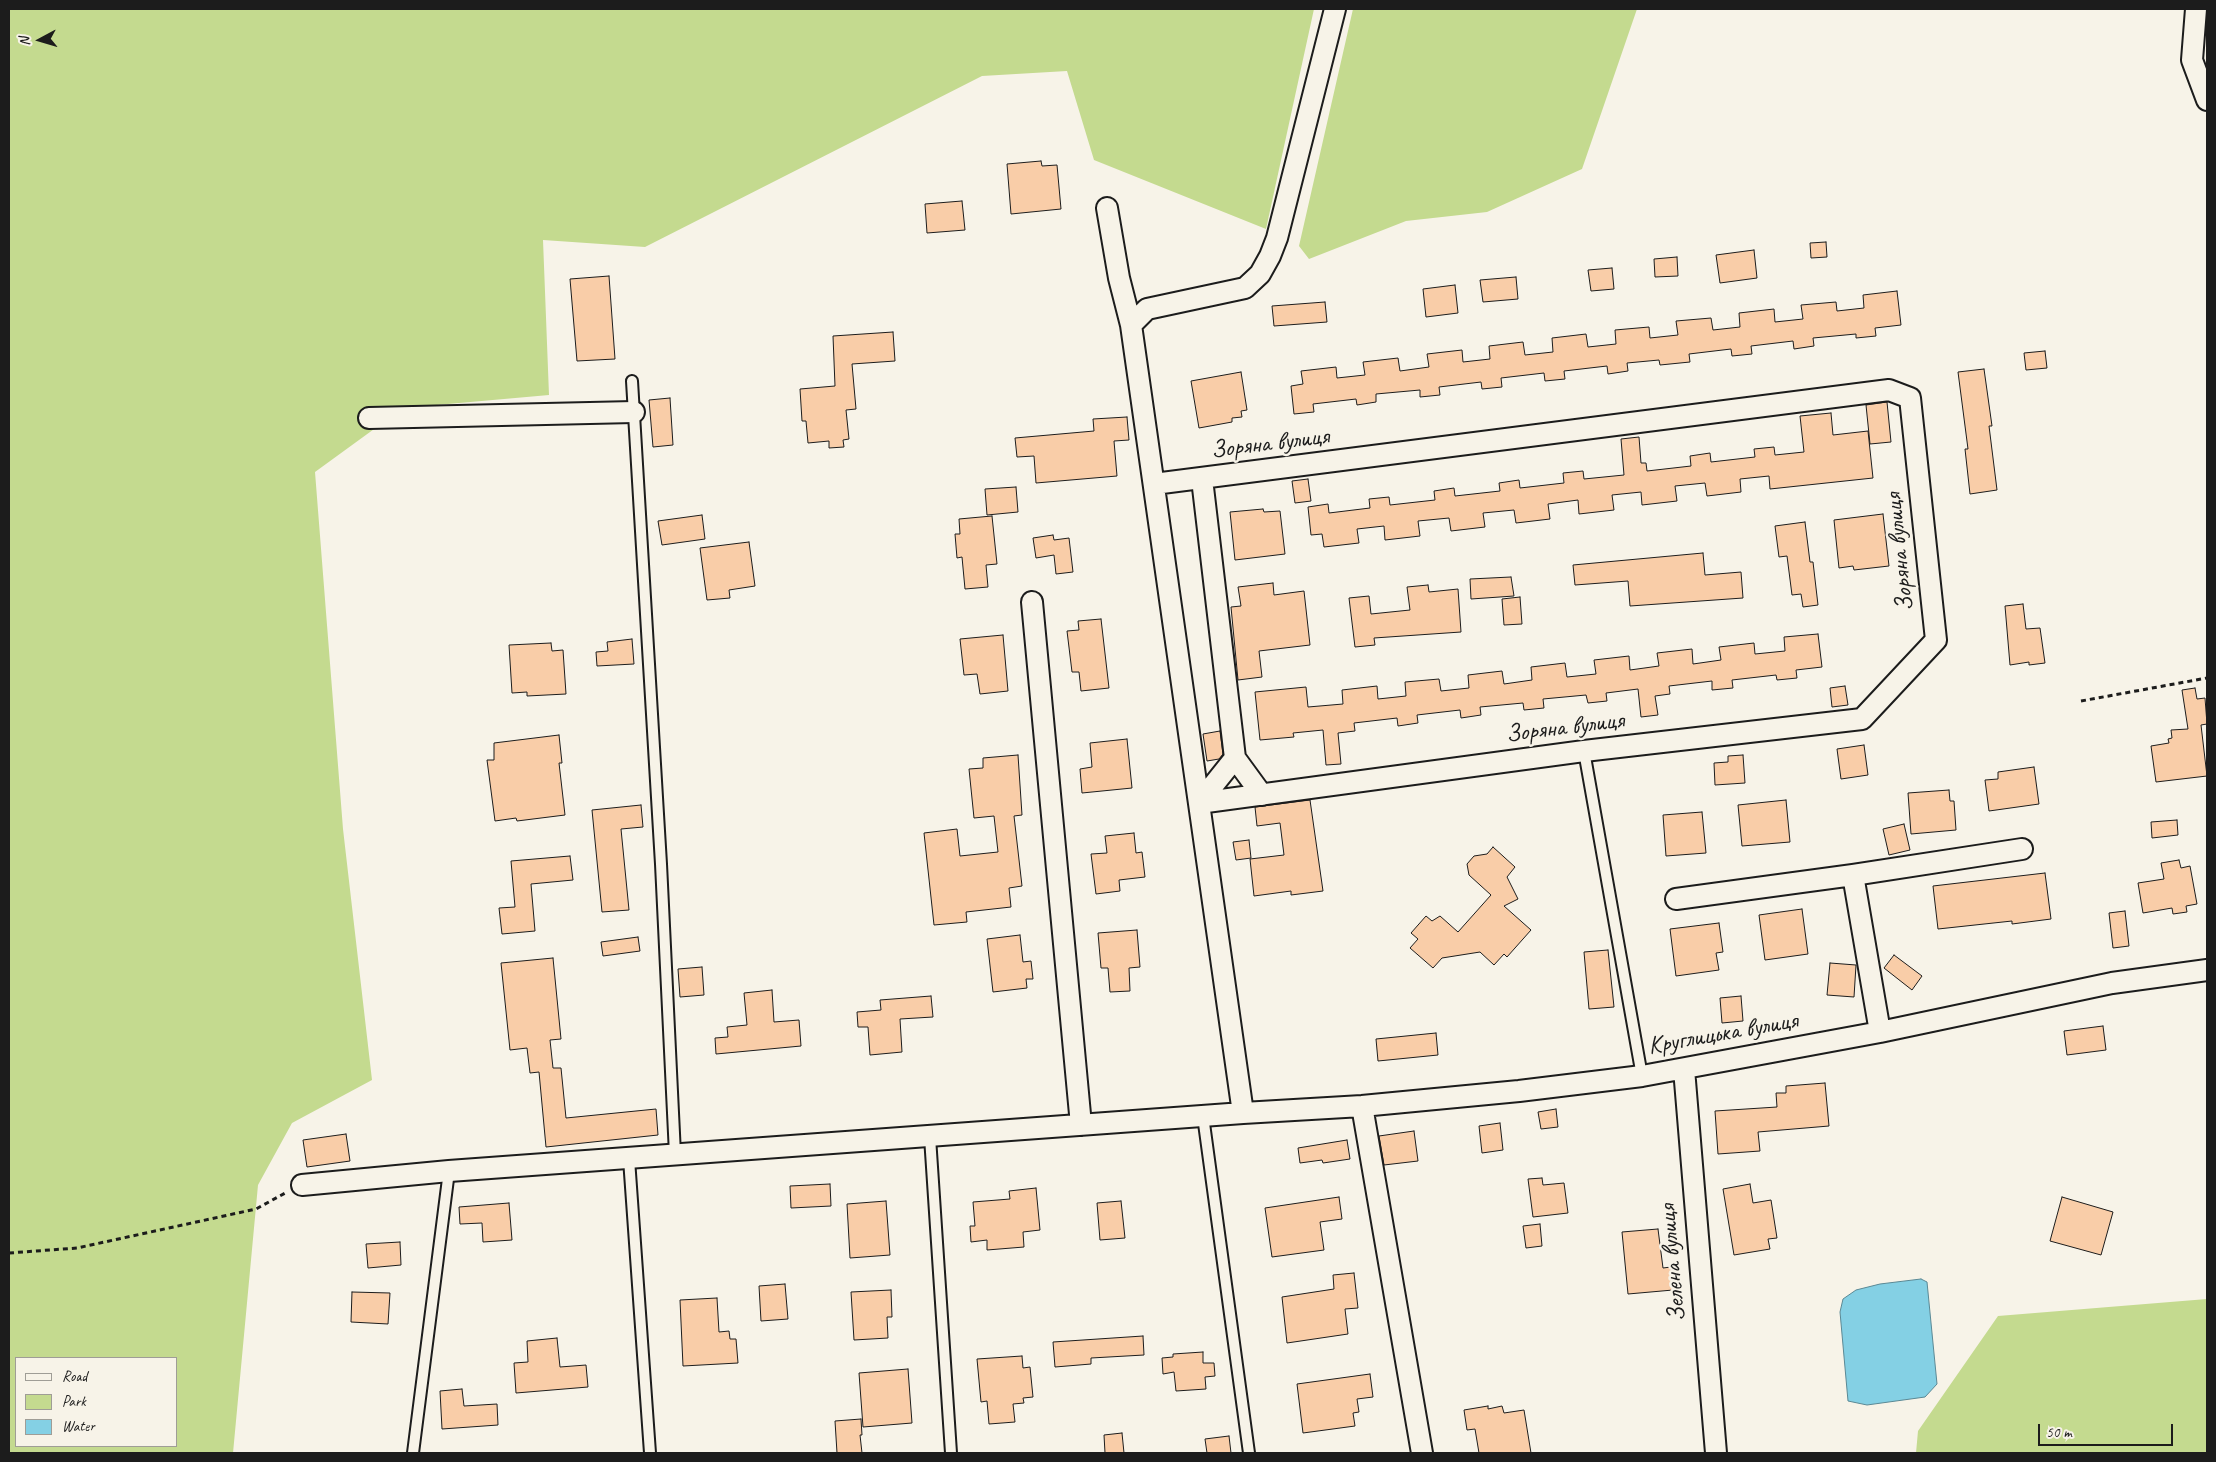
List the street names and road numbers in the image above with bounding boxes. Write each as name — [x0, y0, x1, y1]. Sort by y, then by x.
street label: Зоряна вулиця — [1209, 422, 1331, 466]
street label: Зоряна вулиця — [1879, 491, 1921, 613]
street label: Зоряна вулиця — [1504, 706, 1626, 750]
street label: Круглицька вулиця — [1646, 1006, 1800, 1062]
street label: Зелена вулиця — [1653, 1203, 1693, 1323]

